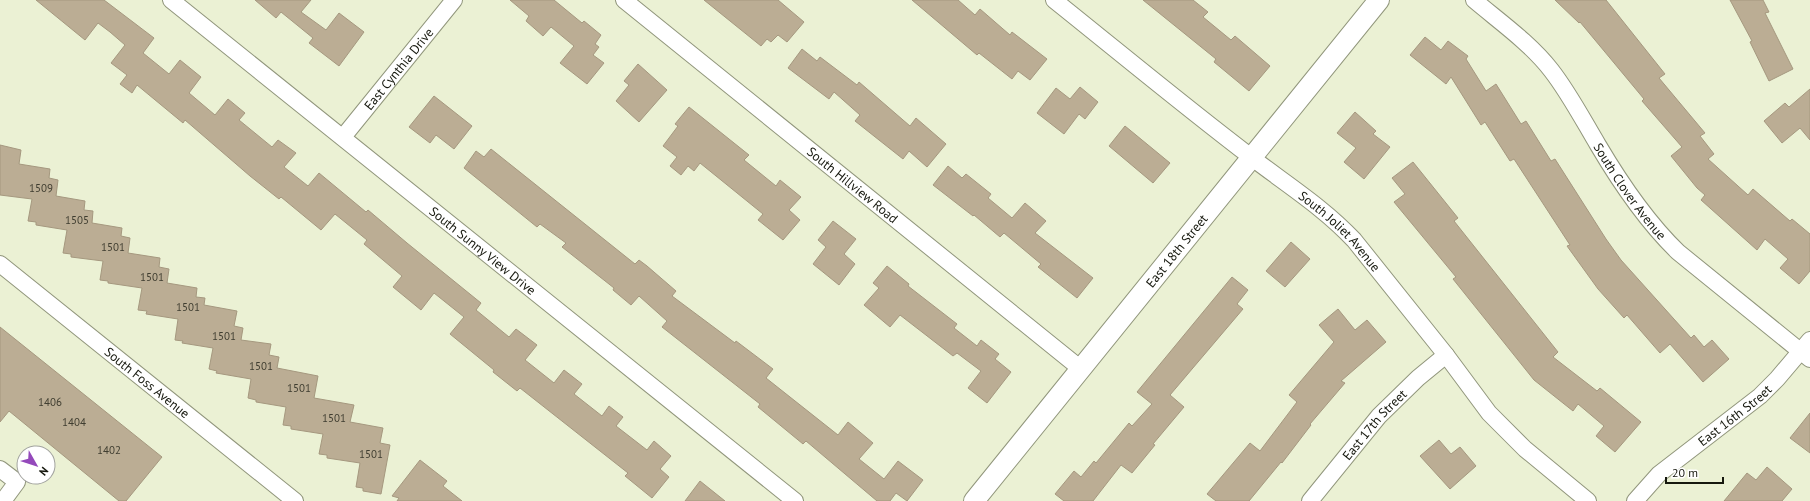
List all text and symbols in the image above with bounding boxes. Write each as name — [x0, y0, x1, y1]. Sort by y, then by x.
street label: East Cynthia Drive — [360, 24, 437, 114]
street label: South Clover Avenue — [1590, 140, 1670, 243]
street label: South Hillview Road — [803, 143, 901, 227]
house number: 1509 — [29, 181, 53, 195]
street label: South Joliet Avenue — [1295, 187, 1384, 275]
street label: South Sunny View Drive — [426, 203, 539, 299]
street label: East 18th Street — [1142, 210, 1212, 291]
house number: 1505 — [65, 213, 89, 227]
house number: 1501 — [101, 240, 125, 254]
house number: 1501 — [140, 270, 164, 284]
house number: 1501 — [176, 300, 200, 314]
house number: 1501 — [212, 329, 236, 343]
street label: South Foss Avenue — [101, 343, 193, 422]
house number: 1501 — [249, 359, 273, 373]
house number: 1501 — [287, 381, 311, 395]
street label: East 16th Street — [1695, 381, 1776, 450]
street label: East 17th Street — [1339, 385, 1411, 464]
house number: 1406 — [38, 395, 62, 409]
house number: 1501 — [322, 411, 346, 425]
house number: 1404 — [62, 415, 86, 429]
house number: 1402 — [97, 443, 121, 457]
north arrow — [16, 445, 56, 485]
house number: 1501 — [359, 447, 383, 461]
scale bar — [1666, 459, 1723, 485]
text: N — [36, 464, 51, 479]
text: 20 m — [1672, 465, 1698, 480]

